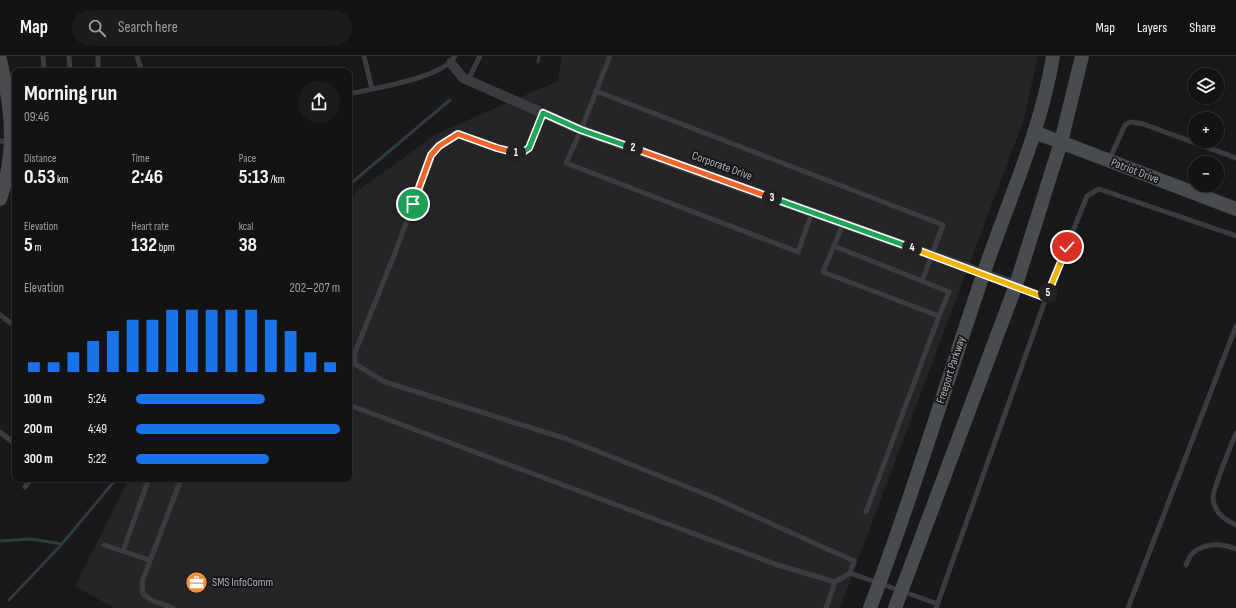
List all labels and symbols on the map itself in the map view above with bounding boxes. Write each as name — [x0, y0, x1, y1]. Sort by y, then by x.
pin: 2 — [623, 138, 643, 158]
pin: 1 — [506, 143, 526, 163]
street label: Corporate Drive — [690, 148, 754, 184]
street label: Patriot Drive — [1109, 155, 1161, 187]
pin — [396, 187, 430, 221]
pin: 3 — [762, 188, 782, 208]
pin — [1050, 230, 1084, 264]
pin: 4 — [902, 238, 922, 258]
pin: 5 — [1038, 283, 1058, 303]
street label: Freeport Parkway — [933, 334, 969, 406]
office icon: SMS InfoComm — [183, 569, 209, 595]
place label: SMS InfoComm — [212, 575, 273, 590]

